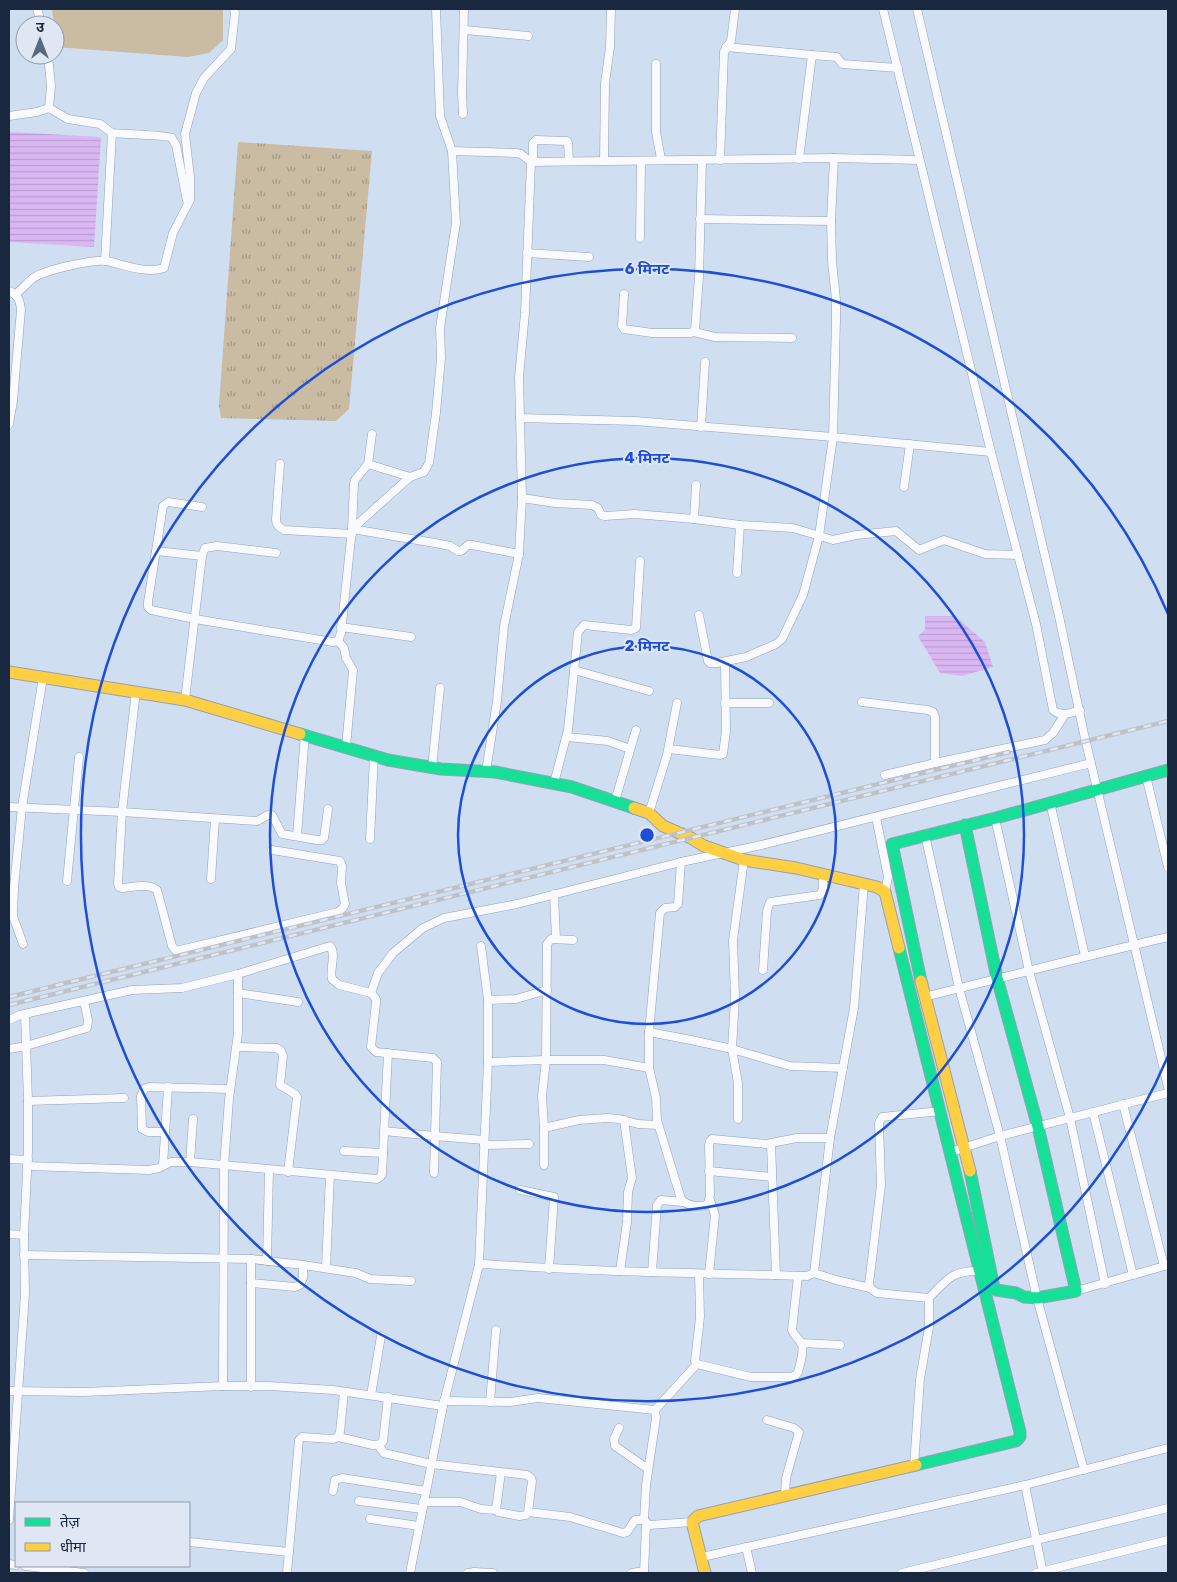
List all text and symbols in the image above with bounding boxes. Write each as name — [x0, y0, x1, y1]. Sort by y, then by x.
north arrow — [15, 15, 65, 65]
text: उ — [36, 19, 45, 36]
text: 6 मिनट — [625, 260, 670, 278]
text: 4 मिनट — [625, 449, 670, 467]
text: 2 मिनट — [625, 637, 670, 655]
centre of rings — [638, 826, 656, 844]
legend — [15, 1502, 190, 1567]
text: तेज़ — [60, 1513, 81, 1531]
text: धीमा — [60, 1538, 87, 1556]

